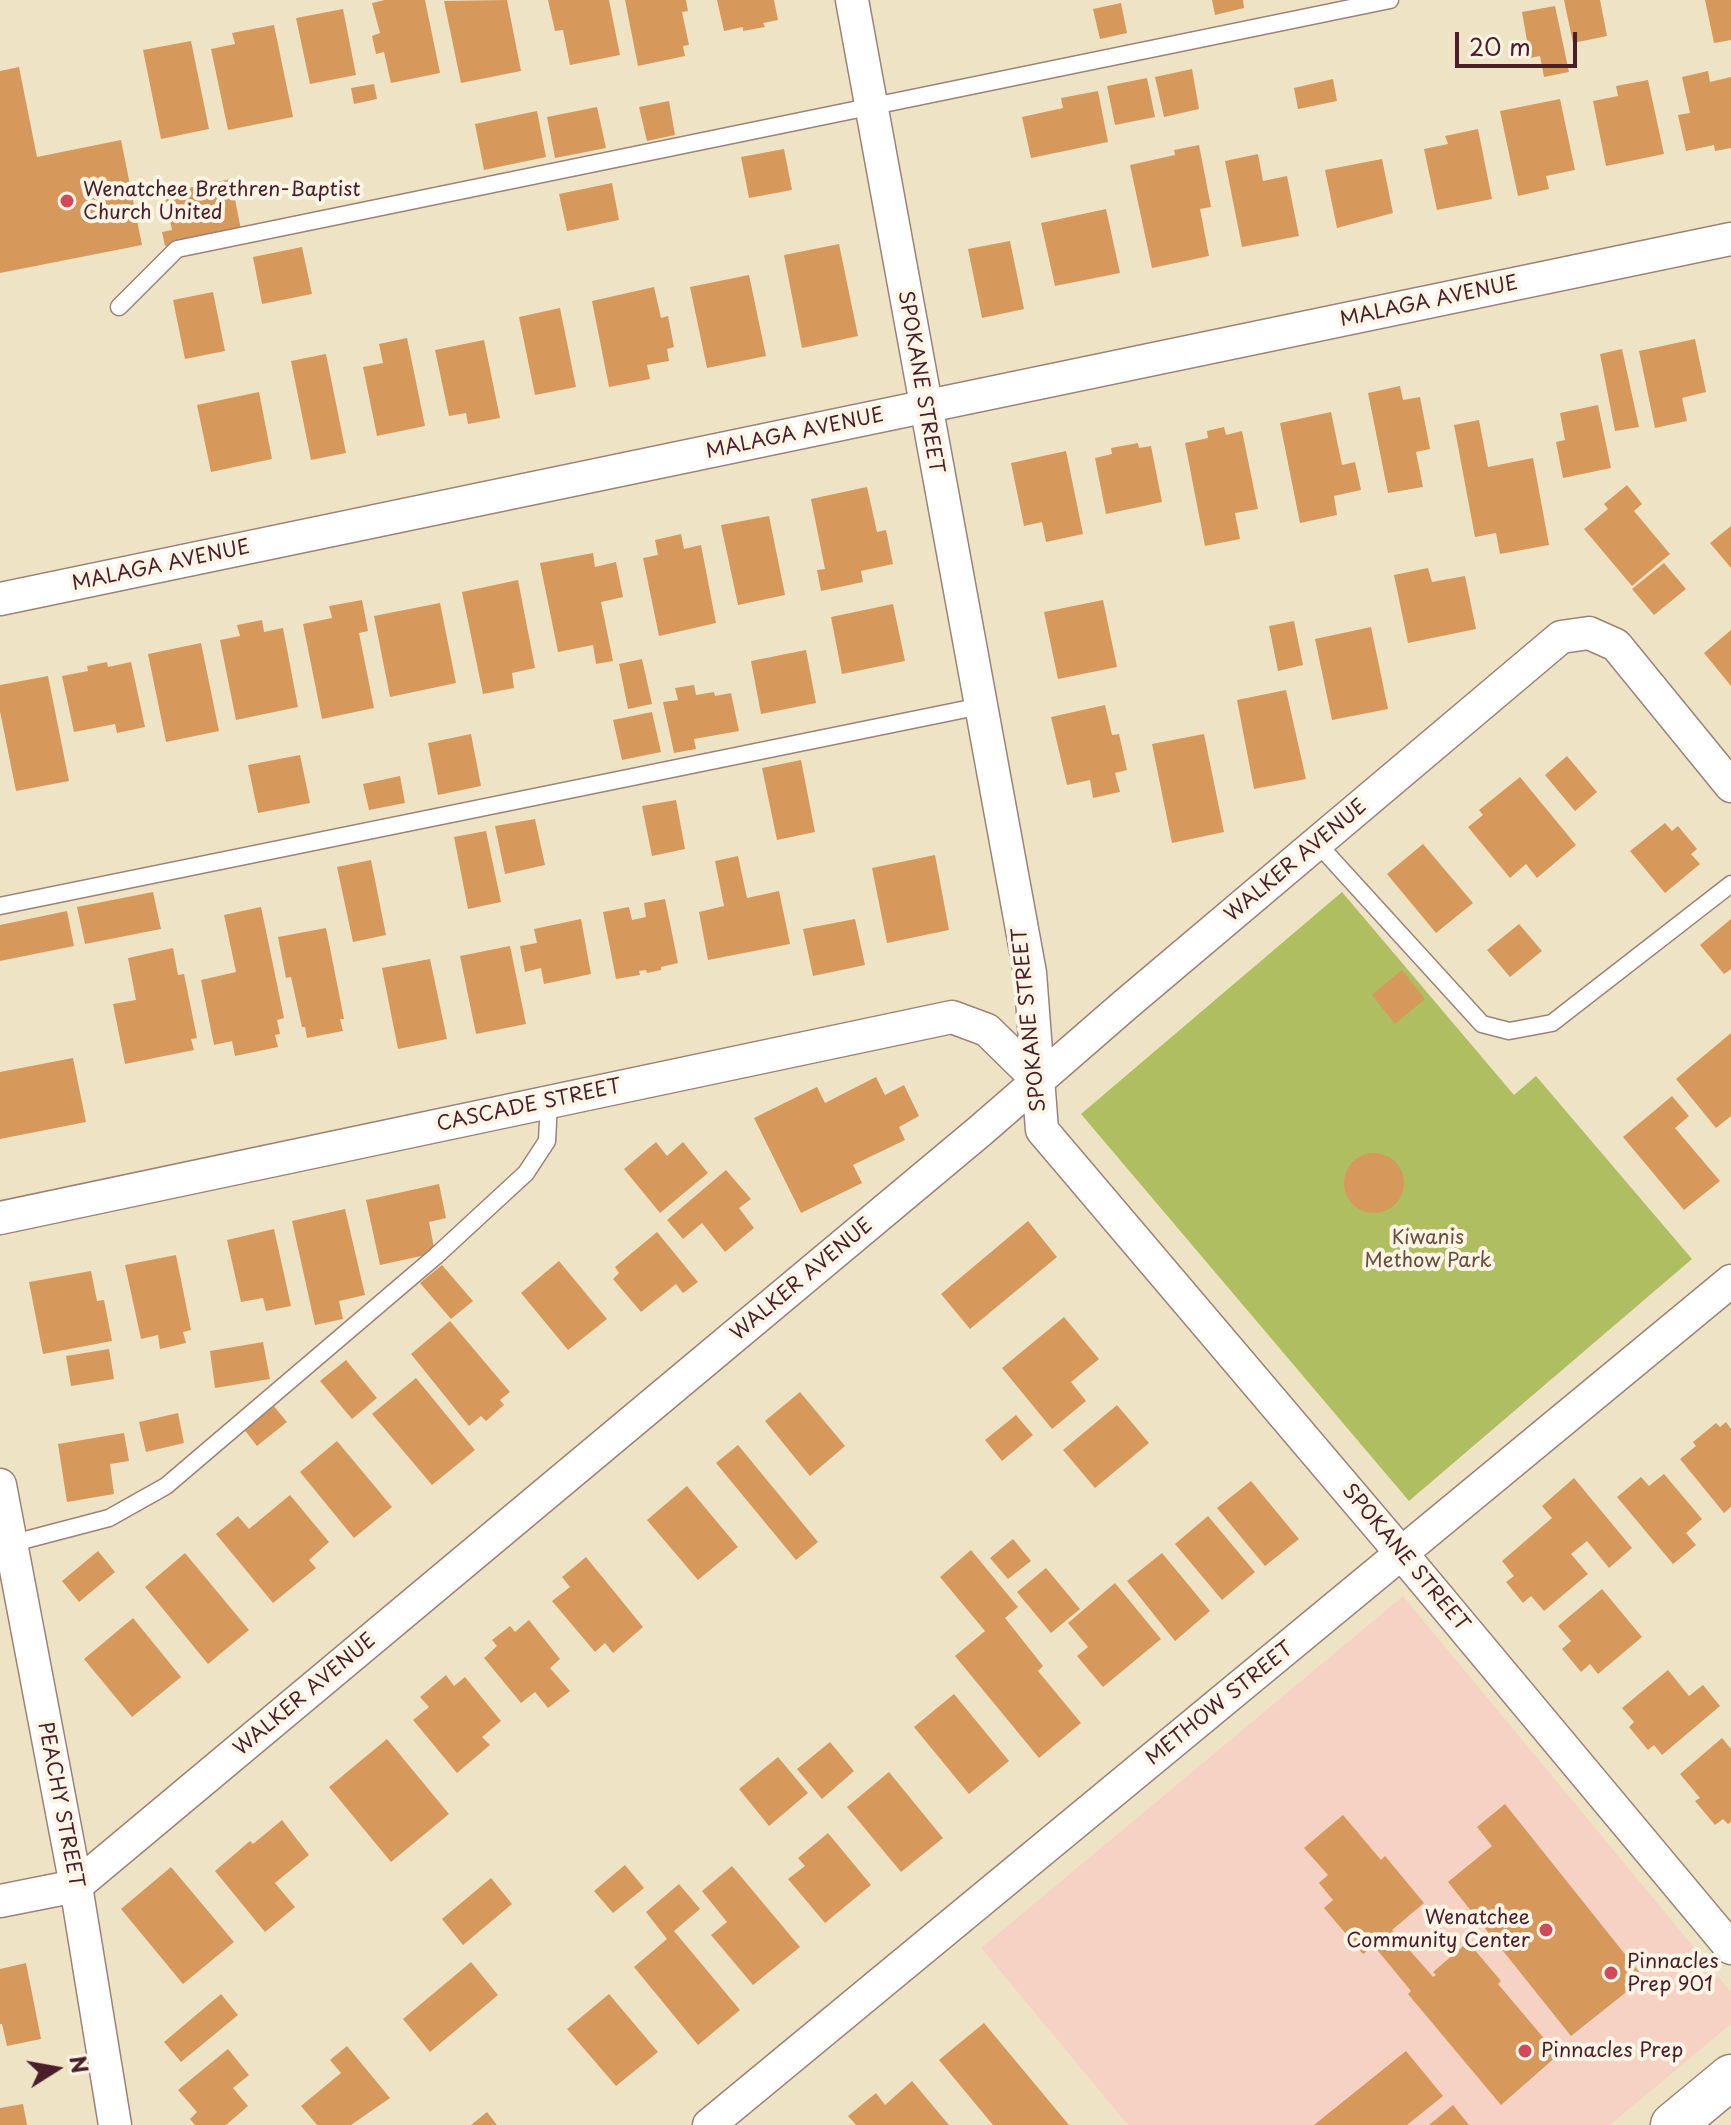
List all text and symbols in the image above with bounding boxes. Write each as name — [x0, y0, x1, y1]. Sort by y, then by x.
scale bar — [1459, 16, 1581, 66]
text: 20 m — [1469, 28, 1531, 64]
place label: Wenatchee Brethren-Baptist Church United — [83, 178, 360, 225]
marker: Wenatchee Brethren-Baptist Church United — [58, 192, 76, 210]
street label: MALAGA AVENUE — [1338, 271, 1520, 333]
street label: SPOKANE STREET — [892, 289, 948, 475]
street label: MALAGA AVENUE — [704, 403, 886, 465]
street label: MALAGA AVENUE — [70, 535, 252, 597]
street label: WALKER AVENUE — [1220, 795, 1372, 927]
street label: SPOKANE STREET — [1008, 927, 1052, 1113]
street label: CASCADE STREET — [435, 1075, 623, 1137]
street label: WALKER AVENUE — [726, 1214, 878, 1346]
park label: Kiwanis Methow Park — [1364, 1226, 1492, 1273]
street label: SPOKANE STREET — [1336, 1479, 1474, 1637]
street label: WALKER AVENUE — [229, 1629, 381, 1761]
street label: METHOW STREET — [1142, 1637, 1298, 1771]
street label: PEACHY STREET — [32, 1720, 88, 1890]
place label: Wenatchee Community Center — [1346, 1906, 1530, 1953]
marker: Wenatchee Community Center — [1537, 1921, 1555, 1939]
place label: Pinnacles Prep 901 — [1627, 1950, 1719, 1997]
marker: Pinnacles Prep 901 — [1602, 1964, 1620, 1982]
north arrow — [16, 2029, 96, 2109]
place label: Pinnacles Prep — [1541, 2039, 1683, 2063]
marker: Pinnacles Prep — [1516, 2042, 1534, 2060]
text: N — [62, 2053, 98, 2076]

